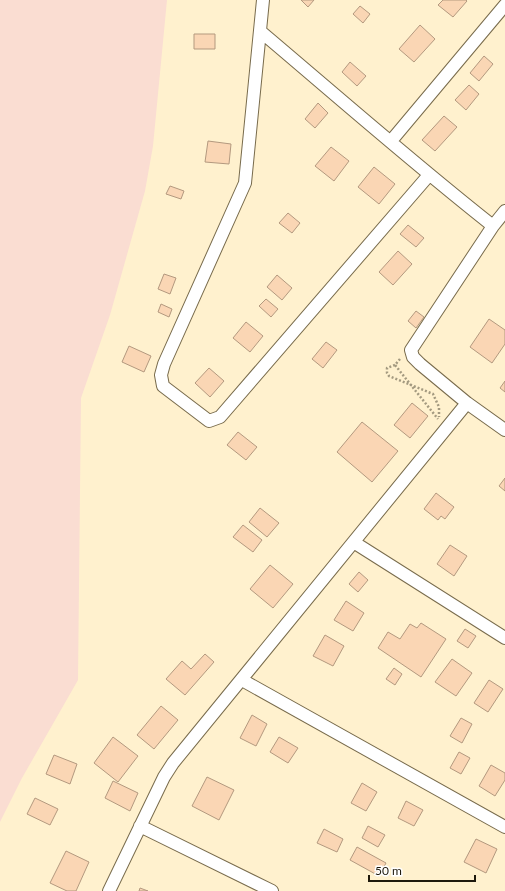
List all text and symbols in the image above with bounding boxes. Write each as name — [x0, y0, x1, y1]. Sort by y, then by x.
scale bar — [369, 857, 475, 883]
text: 50 m — [375, 863, 402, 878]

